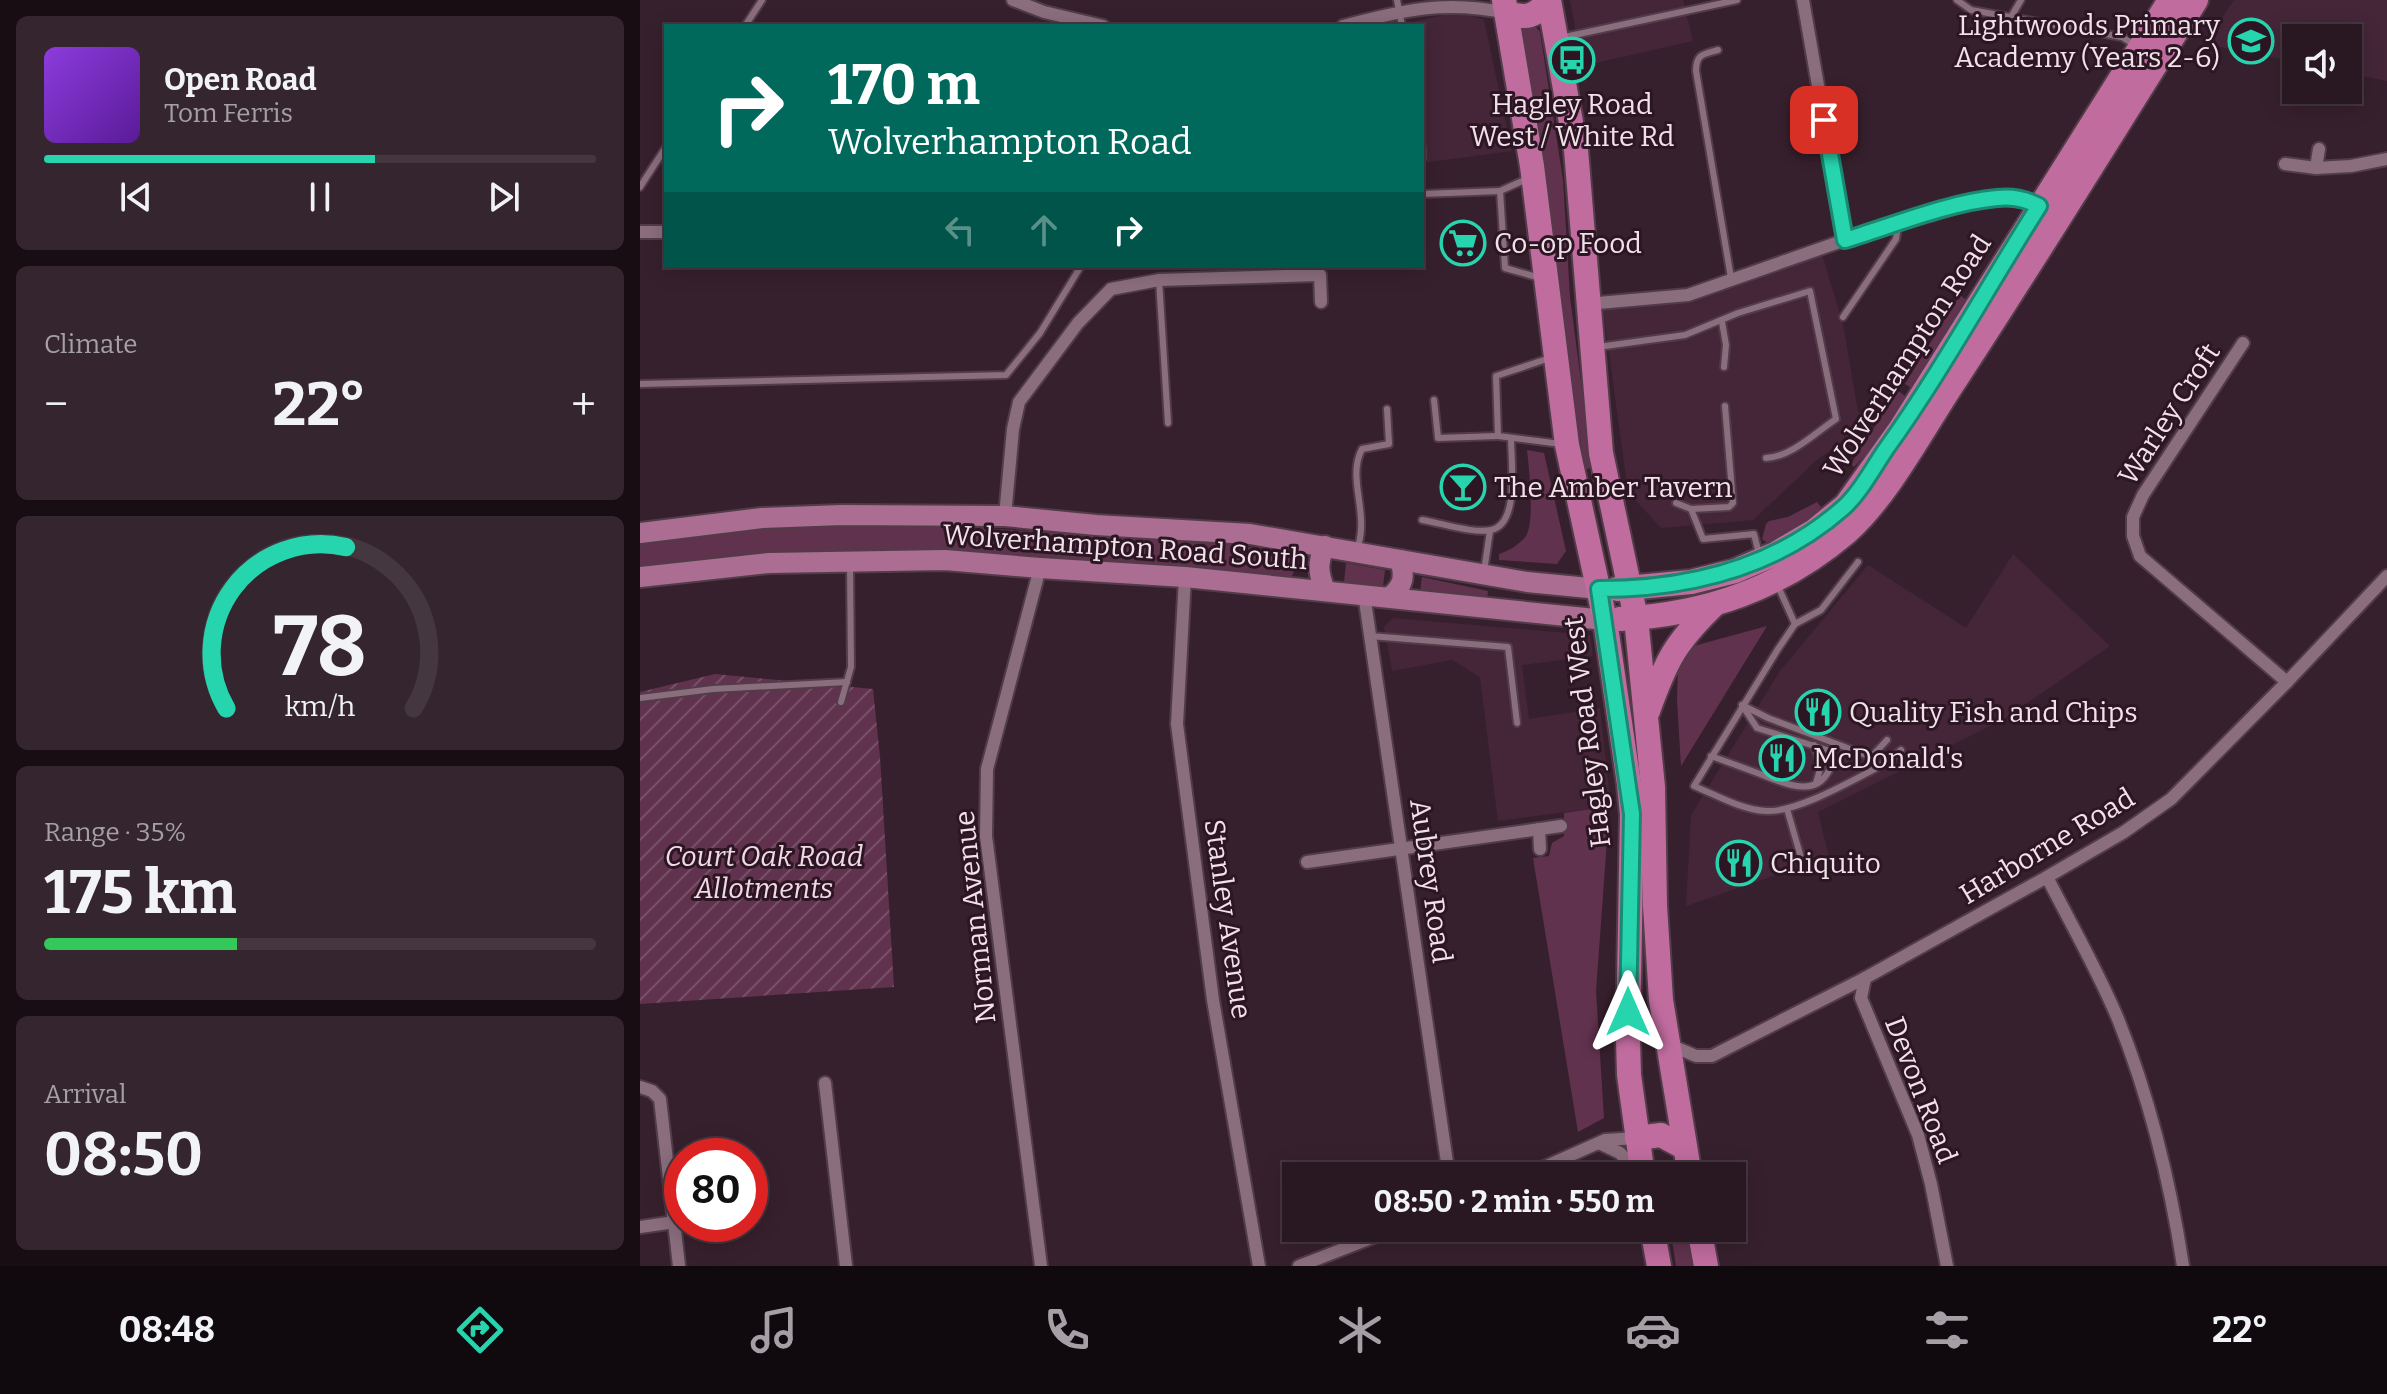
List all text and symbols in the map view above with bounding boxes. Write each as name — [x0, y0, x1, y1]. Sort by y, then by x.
place label: Lightwoods Primary Academy (Years 2-6) — [1954, 9, 2220, 74]
school or university icon: Lightwoods Primary Academy (Years 2-6) — [2227, 17, 2275, 65]
map controls — [2282, 24, 2362, 104]
button: sound — [2282, 24, 2362, 104]
bus stop icon: Hagley Road West / White Rd — [1548, 36, 1596, 84]
text: 170 m — [828, 52, 980, 119]
icon: right — [696, 56, 800, 160]
text: Open Road — [164, 62, 317, 98]
pin — [1790, 86, 1858, 154]
place label: Hagley Road West / White Rd — [1470, 88, 1674, 153]
text: Tom Ferris — [164, 98, 293, 129]
icon: arrive — [1802, 98, 1846, 142]
text: Wolverhampton Road — [828, 120, 1192, 164]
icon: previous — [114, 175, 158, 219]
icon: pause — [298, 175, 342, 219]
icon: next — [482, 175, 526, 219]
icon: left — [938, 208, 982, 252]
icon: ahead — [1022, 208, 1066, 252]
icon: right — [1106, 208, 1150, 252]
supermarket icon: Co-op Food — [1439, 219, 1487, 267]
place label: Co-op Food — [1494, 227, 1642, 260]
street label: Wolverhampton Road — [1816, 228, 1998, 484]
text: Climate — [44, 329, 138, 360]
street label: Warley Croft — [2111, 337, 2227, 491]
text: 22° — [273, 369, 367, 441]
text: − — [44, 378, 68, 431]
text: + — [571, 378, 596, 431]
bar icon: The Amber Tavern — [1439, 463, 1487, 511]
place label: The Amber Tavern — [1494, 471, 1733, 504]
street label: Wolverhampton Road South — [941, 518, 1309, 576]
text: 78 — [273, 597, 367, 697]
street label: Hagley Road West — [1556, 615, 1618, 849]
restaurant icon: Quality Fish and Chips — [1794, 688, 1842, 736]
text: km/h — [285, 689, 356, 724]
place label: Quality Fish and Chips — [1849, 696, 2138, 729]
restaurant icon: McDonald's — [1758, 734, 1806, 782]
place label: McDonald's — [1813, 742, 1963, 775]
street label: Harborne Road — [1954, 781, 2140, 911]
street label: Aubrey Road — [1403, 797, 1459, 965]
street label: Norman Avenue — [947, 809, 1003, 1025]
text: Range · 35% — [44, 817, 186, 848]
street label: Stanley Avenue — [1198, 817, 1258, 1021]
restaurant icon: Chiquito — [1715, 839, 1763, 887]
park label: Court Oak Road Allotments — [665, 840, 863, 905]
place label: Chiquito — [1770, 847, 1881, 880]
text: 175 km — [44, 857, 237, 929]
position arrow — [1586, 970, 1670, 1054]
street label: Devon Road — [1878, 1012, 1964, 1168]
text: Arrival — [44, 1079, 126, 1110]
text: 08:50 — [44, 1119, 203, 1191]
speed limit sign: 80 — [664, 1138, 768, 1242]
text: 08:50 · 2 min · 550 m — [1374, 1184, 1654, 1220]
icon: directions — [452, 1302, 508, 1358]
icon: music — [746, 1302, 802, 1358]
icon: phone — [1039, 1302, 1095, 1358]
icon: climate — [1332, 1302, 1388, 1358]
icon: car — [1625, 1302, 1681, 1358]
icon: filters — [1919, 1302, 1975, 1358]
text: 08:48 — [119, 1308, 215, 1352]
text: 22° — [2212, 1308, 2268, 1352]

